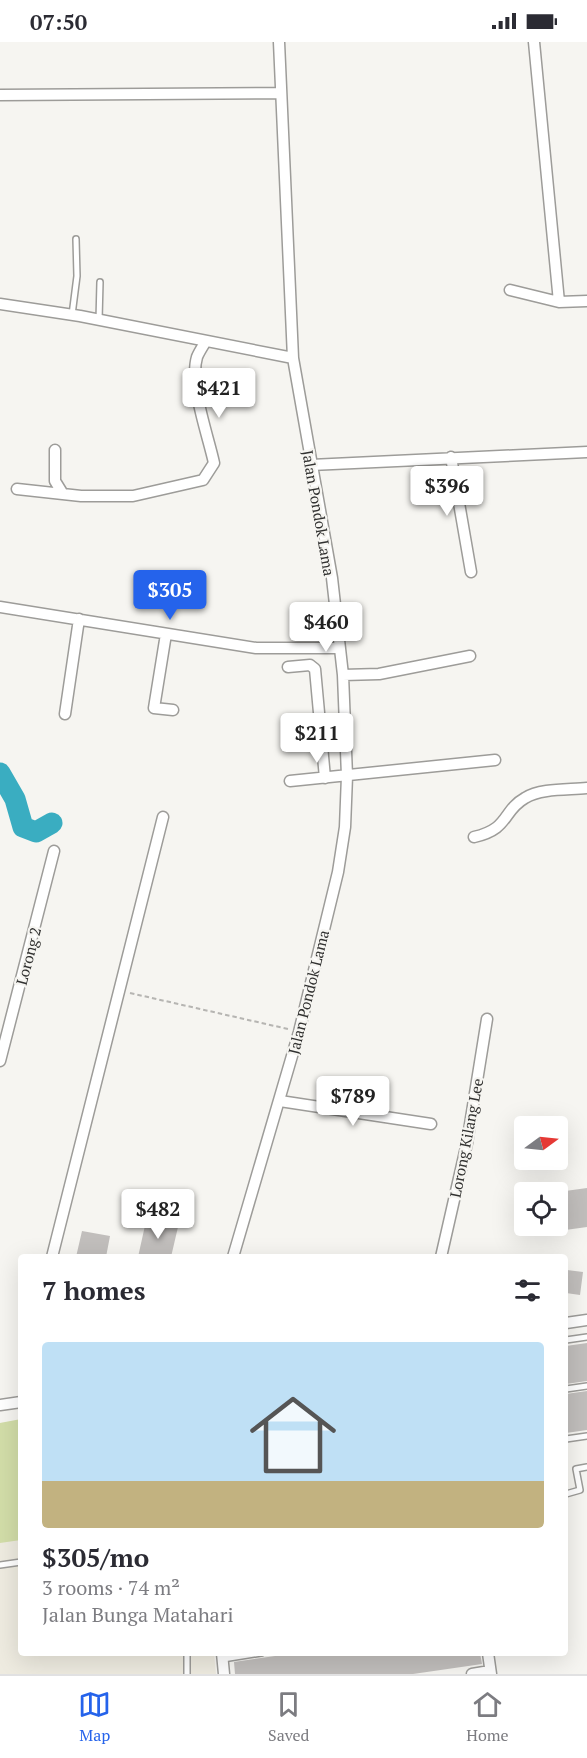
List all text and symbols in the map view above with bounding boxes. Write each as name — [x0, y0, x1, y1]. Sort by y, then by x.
text: 07:50 — [30, 7, 87, 36]
pin: $421 — [183, 368, 255, 419]
text: $421 — [196, 374, 242, 401]
street label: Jalan Pondok Lama — [298, 449, 340, 578]
pin: $396 — [411, 466, 483, 517]
text: $396 — [424, 472, 470, 499]
pin: $305 — [134, 570, 206, 621]
text: $305 — [147, 576, 193, 603]
pin: $460 — [290, 602, 362, 653]
text: $460 — [303, 608, 349, 635]
pin: $211 — [281, 713, 353, 764]
text: $211 — [294, 719, 340, 746]
street label: Lorong 2 — [11, 925, 45, 987]
street label: Jalan Pondok Lama — [283, 927, 333, 1056]
pin: $789 — [317, 1076, 389, 1127]
street label: Lorong Kilang Lee — [445, 1077, 487, 1199]
text: $789 — [330, 1082, 376, 1109]
north arrow — [514, 1116, 568, 1170]
map controls — [514, 1116, 568, 1236]
button: locate — [514, 1182, 568, 1236]
pin: $482 — [122, 1189, 194, 1240]
text: $482 — [135, 1195, 181, 1222]
text: 7 homes — [42, 1273, 146, 1307]
icon: filters — [511, 1274, 544, 1307]
icon: home — [239, 1381, 347, 1489]
text: $305/mo — [42, 1540, 149, 1574]
text: 3 rooms · 74 m² — [42, 1574, 180, 1601]
text: Jalan Bunga Matahari — [42, 1601, 233, 1628]
tab: Map — [78, 1688, 111, 1746]
tab: Saved — [268, 1688, 310, 1746]
tab: Home — [466, 1688, 509, 1746]

